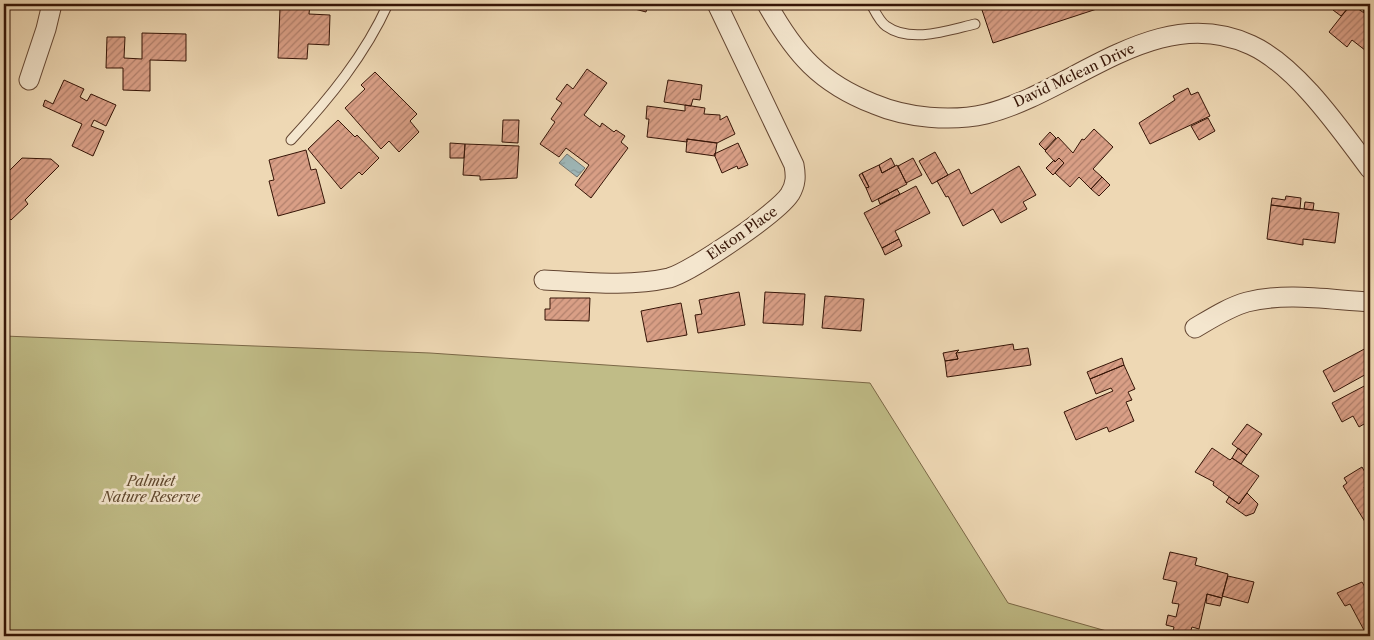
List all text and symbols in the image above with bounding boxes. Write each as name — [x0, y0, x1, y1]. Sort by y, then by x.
street label: David Mclean Drive — [1010, 39, 1138, 111]
street label: Elston Place — [703, 202, 781, 264]
park label: Palmiet Nature Reserve — [101, 472, 201, 506]

